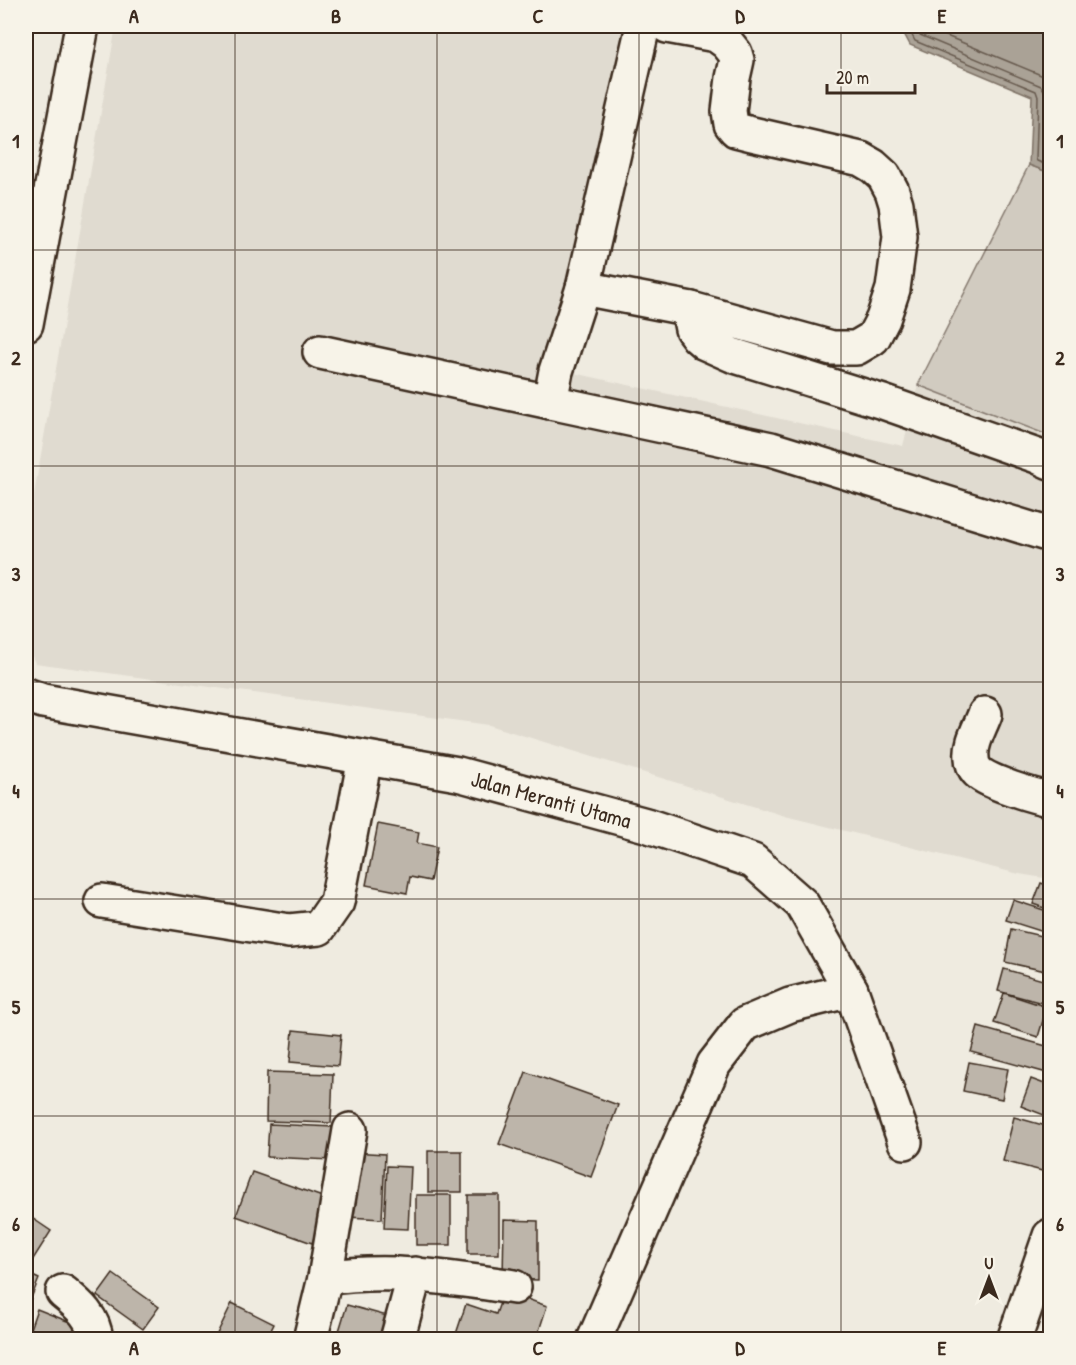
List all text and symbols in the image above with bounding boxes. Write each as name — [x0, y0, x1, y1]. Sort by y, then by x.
text: A — [129, 2, 139, 29]
text: B — [331, 2, 341, 29]
text: C — [533, 2, 544, 29]
text: D — [735, 2, 745, 29]
text: E — [938, 2, 947, 29]
scale bar — [827, 57, 916, 95]
text: 20 m — [836, 65, 869, 90]
text: 1 — [12, 127, 20, 154]
text: 1 — [1056, 127, 1064, 154]
text: 2 — [11, 344, 21, 371]
text: 2 — [1055, 344, 1065, 371]
text: 3 — [12, 560, 21, 587]
text: 3 — [1056, 560, 1065, 587]
street label: Jalan Meranti Utama — [468, 763, 635, 835]
text: 4 — [12, 777, 20, 804]
text: 4 — [1056, 777, 1064, 804]
text: 5 — [12, 993, 21, 1020]
text: 5 — [1056, 993, 1065, 1020]
text: 6 — [12, 1210, 20, 1237]
text: 6 — [1056, 1210, 1064, 1237]
north arrow — [959, 1248, 1019, 1308]
text: U — [985, 1252, 994, 1274]
text: A — [129, 1334, 139, 1361]
text: B — [331, 1334, 341, 1361]
text: C — [533, 1334, 544, 1361]
text: D — [735, 1334, 745, 1361]
text: E — [938, 1334, 947, 1361]

